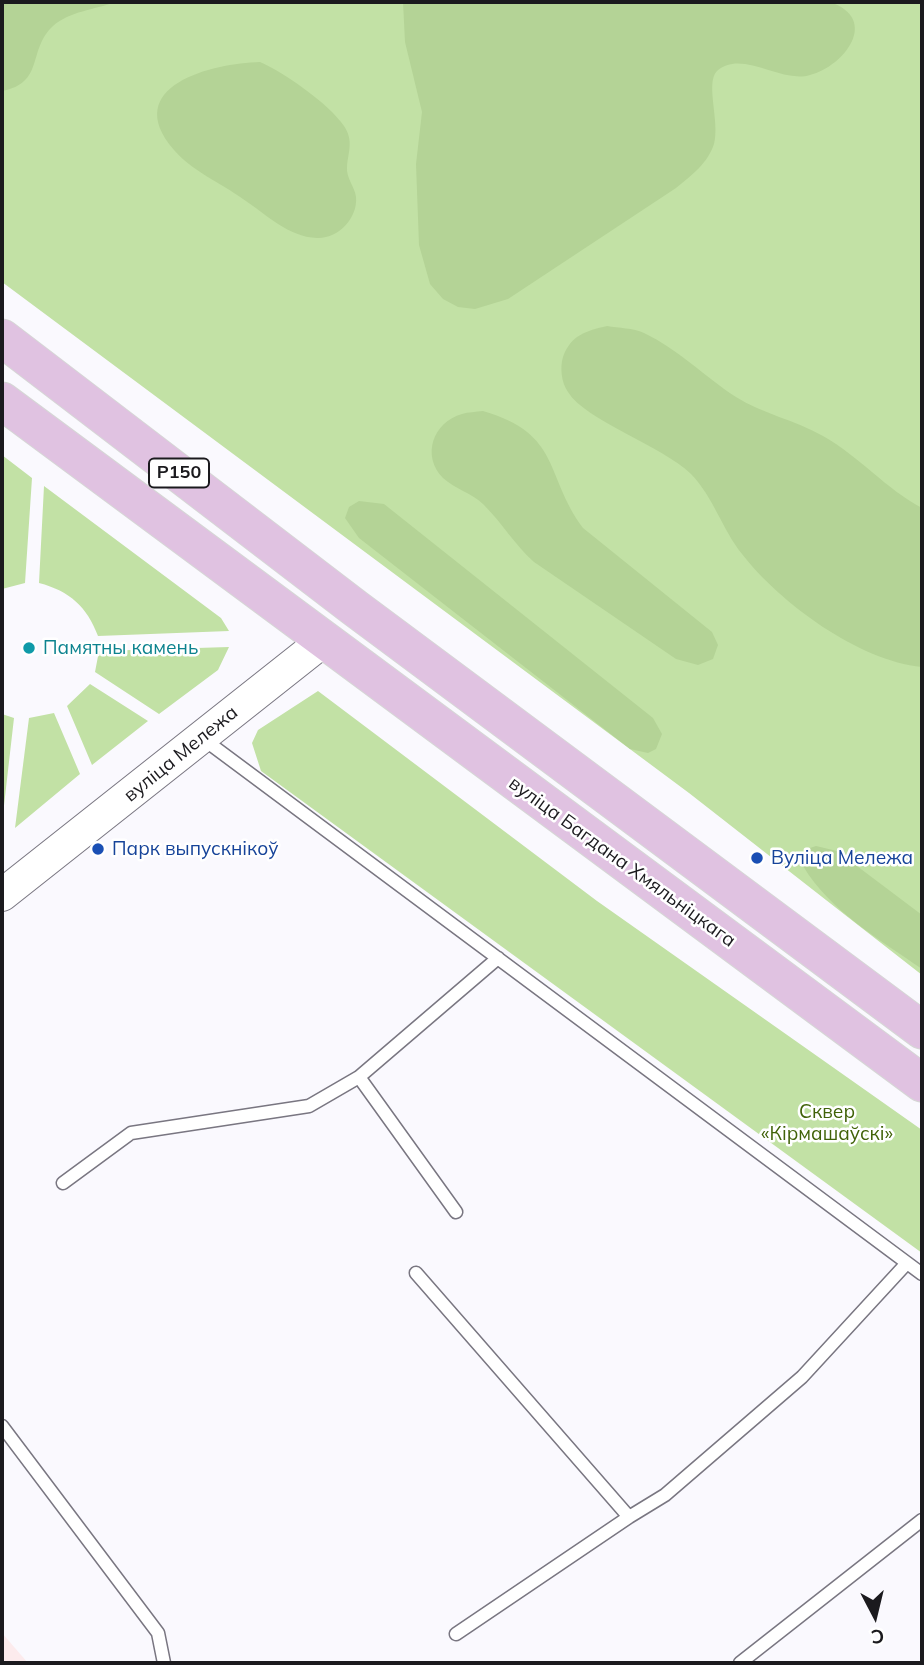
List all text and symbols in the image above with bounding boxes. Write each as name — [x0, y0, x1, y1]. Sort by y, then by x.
road number: Р150 — [149, 458, 209, 488]
place label: Памятны камень — [43, 637, 198, 659]
marker: Памятны камень — [21, 640, 37, 656]
street label: вуліца Мележа — [120, 701, 242, 807]
street label: вуліца Багдана Хмяльніцкага — [504, 772, 740, 952]
place label: Парк выпускнікоў — [112, 838, 278, 860]
marker: Парк выпускнікоў — [90, 841, 106, 857]
place label: Вуліца Мележа — [771, 847, 913, 869]
marker: Вуліца Мележа — [749, 850, 765, 866]
park label: Сквер «Кірмашаўскі» — [761, 1101, 893, 1145]
north arrow — [840, 1581, 910, 1651]
text: С — [870, 1624, 885, 1650]

